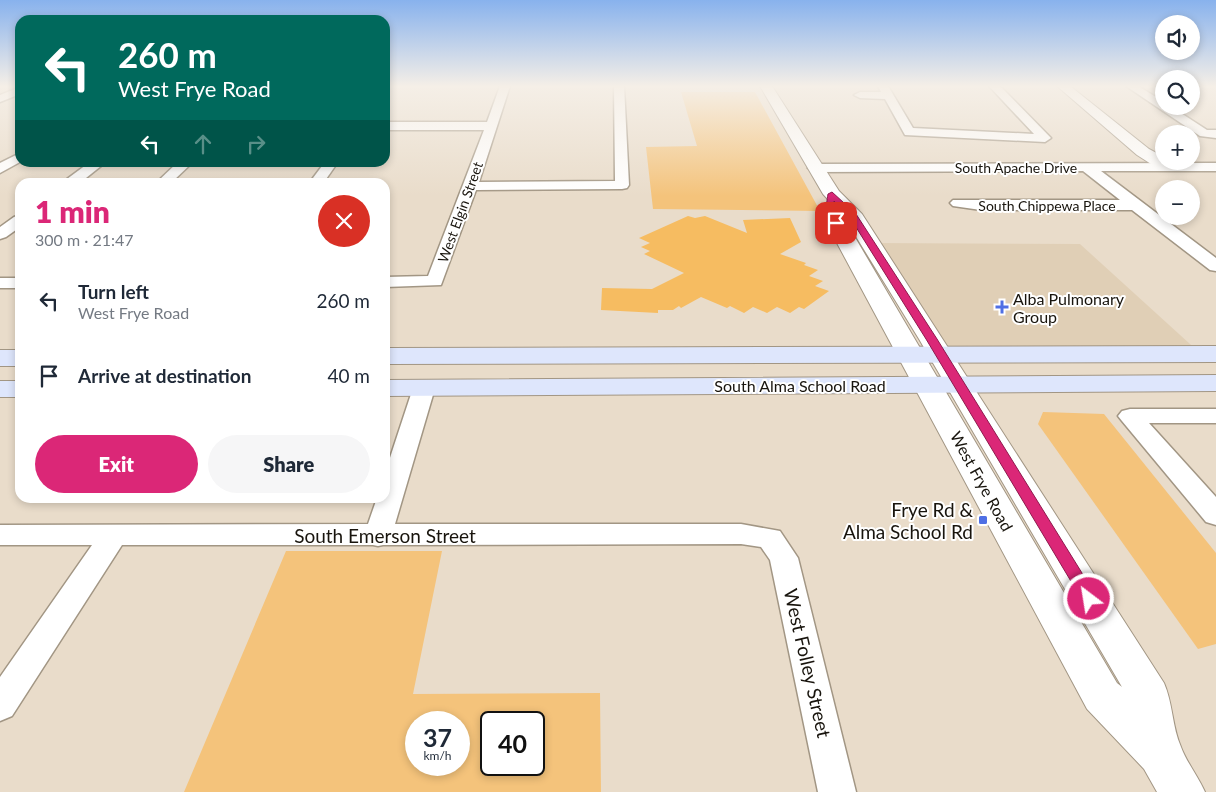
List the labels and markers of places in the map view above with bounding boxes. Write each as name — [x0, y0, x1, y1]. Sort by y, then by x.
pin — [815, 202, 857, 244]
place label: Alba Pulmonary Group — [1013, 289, 1125, 326]
marker: Alba Pulmonary Group — [995, 300, 1009, 314]
place label: Frye Rd & Alma School Rd — [843, 498, 973, 543]
marker: Frye Rd & Alma School Rd — [977, 514, 989, 526]

